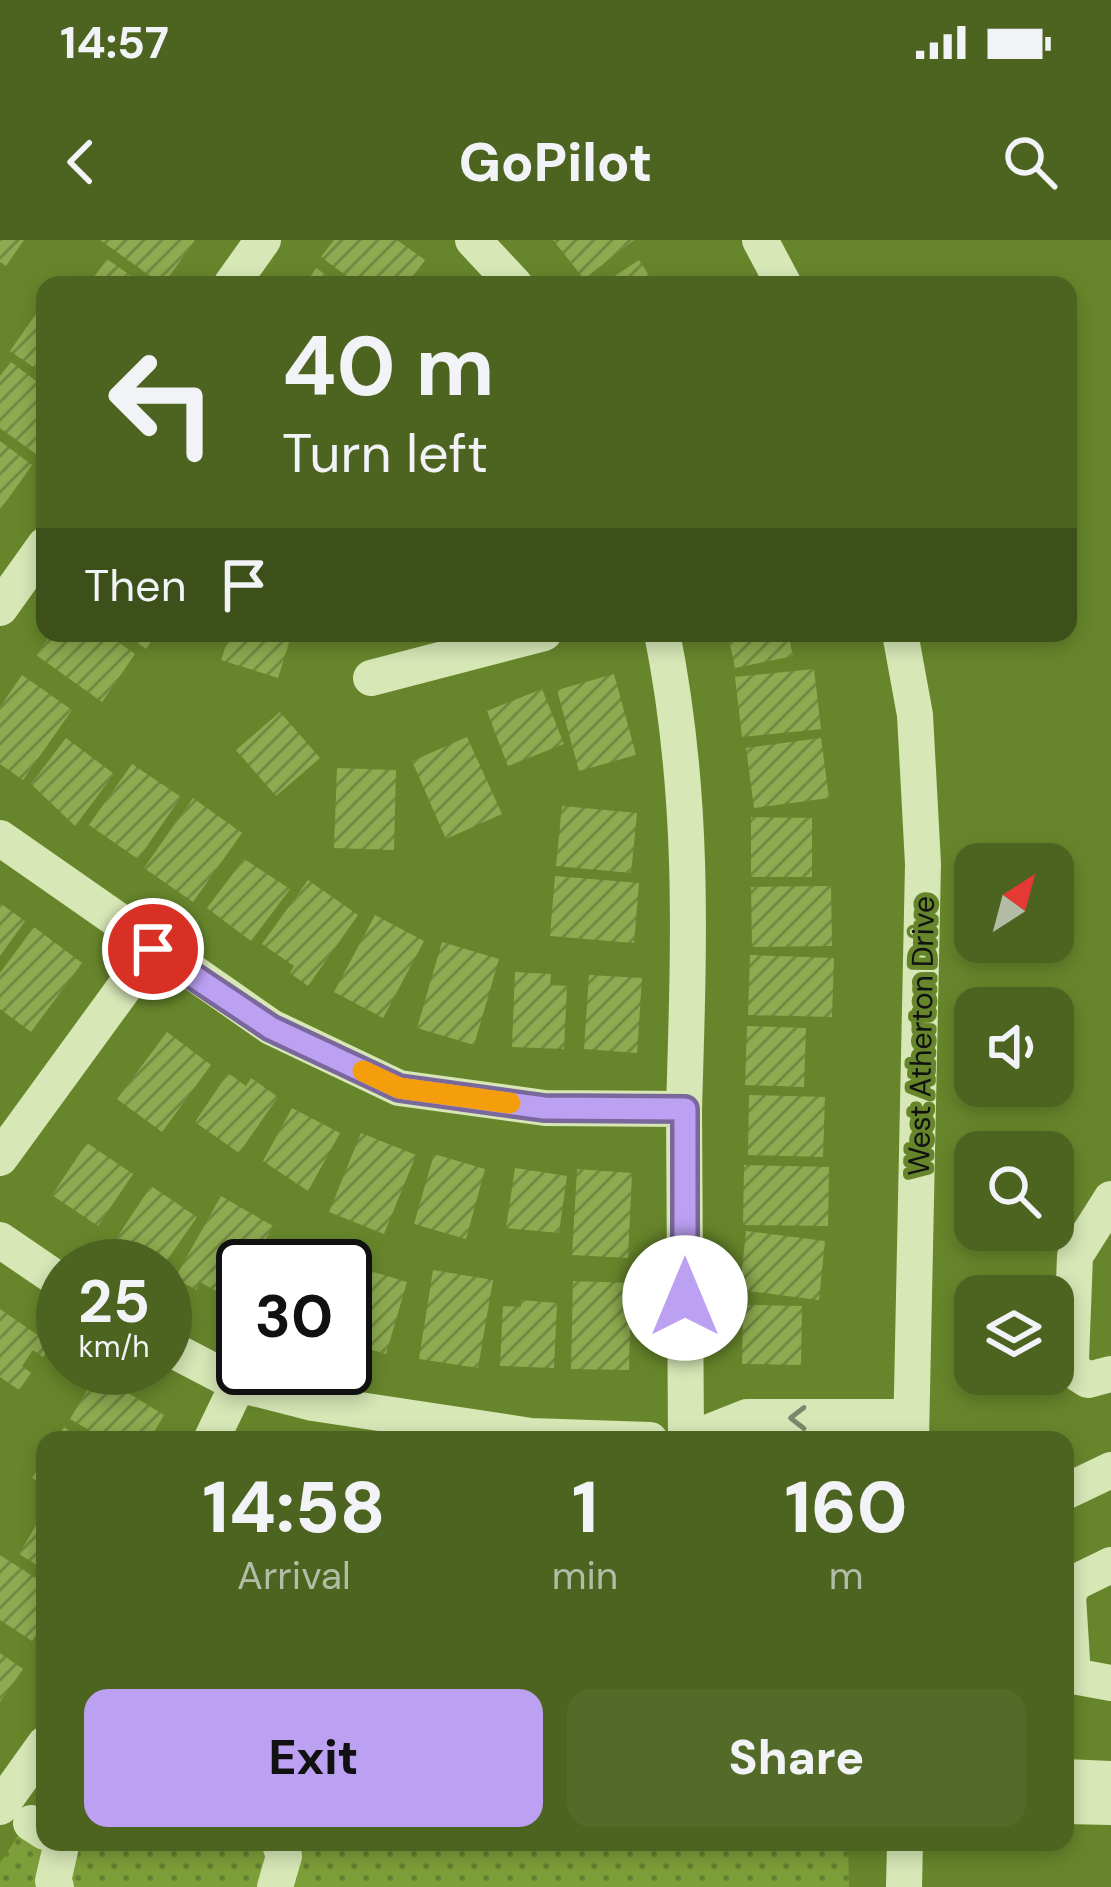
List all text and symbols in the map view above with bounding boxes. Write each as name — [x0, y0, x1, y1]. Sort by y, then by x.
text: 14:57 — [60, 13, 169, 72]
text: GoPilot — [459, 127, 652, 198]
icon: back — [48, 129, 114, 195]
icon: search — [997, 129, 1063, 195]
text: 40 m — [282, 312, 495, 421]
icon: left — [84, 324, 240, 480]
text: Turn left — [282, 418, 488, 489]
icon: arrive — [211, 552, 277, 618]
text: Then — [84, 556, 187, 615]
north arrow — [954, 843, 1074, 963]
map controls — [954, 843, 1074, 1395]
street label: West Atherton Drive — [899, 896, 943, 1176]
pin — [102, 898, 204, 1000]
icon: arrive — [120, 916, 186, 982]
button: sound — [954, 987, 1074, 1107]
button: search — [954, 1131, 1074, 1251]
position arrow — [622, 1235, 748, 1361]
speed limit sign: 30 — [216, 1239, 372, 1395]
text: 25 — [78, 1262, 150, 1341]
button: layers — [954, 1275, 1074, 1395]
text: km/h — [79, 1327, 149, 1366]
one-way arrow — [788, 1405, 806, 1431]
text: 14:58 — [202, 1461, 385, 1554]
text: 1 — [572, 1461, 598, 1554]
text: 160 — [785, 1461, 908, 1554]
text: Arrival — [237, 1550, 351, 1601]
text: min — [552, 1550, 618, 1601]
text: m — [829, 1550, 863, 1601]
button: Exit — [84, 1689, 543, 1827]
button: Share — [567, 1689, 1026, 1827]

